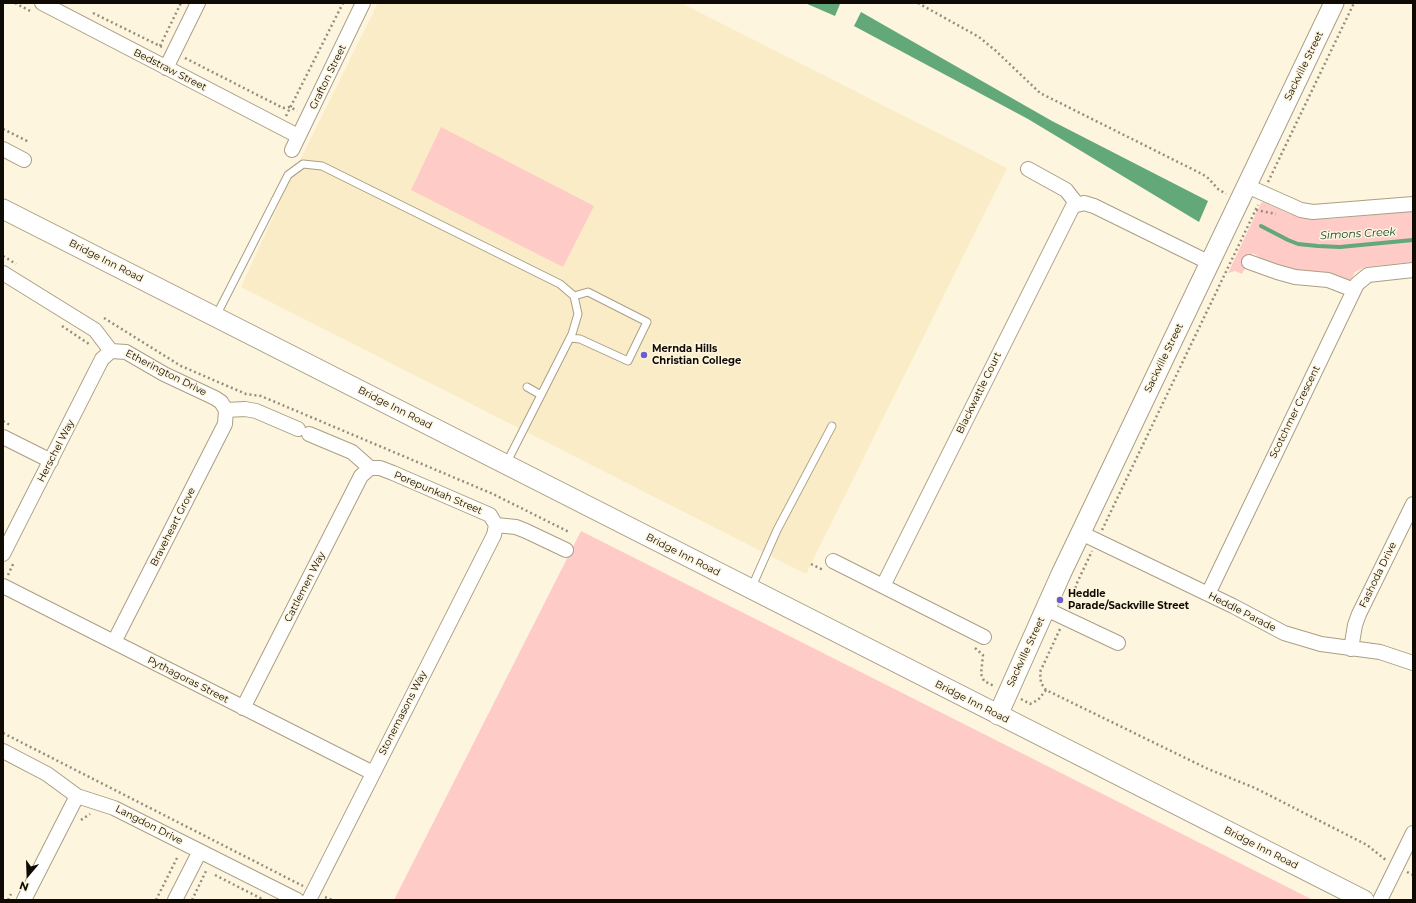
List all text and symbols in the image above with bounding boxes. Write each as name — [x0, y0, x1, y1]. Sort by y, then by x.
street label: Sackville Street — [1282, 29, 1326, 103]
street label: Grafton Street — [307, 43, 349, 111]
street label: Bedstraw Street — [131, 46, 209, 94]
water label: Simons Creek — [1320, 225, 1396, 243]
street label: Bridge Inn Road — [67, 237, 145, 285]
street label: Sackville Street — [1142, 321, 1186, 395]
place label: Mernda Hills Christian College — [652, 343, 741, 366]
street label: Etherington Drive — [123, 347, 209, 399]
marker: Mernda Hills Christian College — [639, 350, 649, 360]
street label: Blackwattle Court — [954, 350, 1004, 436]
street label: Scotchmer Crescent — [1267, 364, 1323, 460]
street label: Bridge Inn Road — [356, 384, 434, 432]
street label: Herschel Way — [35, 418, 77, 484]
street label: Porepunkah Street — [392, 469, 484, 517]
street label: Braveheart Grove — [148, 486, 198, 568]
street label: Bridge Inn Road — [644, 531, 722, 579]
street label: Fashoda Drive — [1357, 540, 1399, 610]
street label: Cattlemen Way — [282, 550, 328, 624]
place label: Heddle Parade/Sackville Street — [1068, 588, 1189, 612]
street label: Heddle Parade — [1206, 590, 1278, 634]
marker: Heddle Parade/Sackville Street — [1055, 595, 1065, 605]
street label: Sackville Street — [1005, 615, 1047, 689]
street label: Pythagoras Street — [145, 654, 231, 706]
street label: Stonemasons Way — [377, 669, 429, 757]
street label: Bridge Inn Road — [933, 678, 1011, 726]
street label: Langdon Drive — [113, 803, 185, 847]
street label: Bridge Inn Road — [1222, 824, 1300, 872]
north arrow — [8, 855, 48, 895]
text: N — [18, 878, 31, 894]

